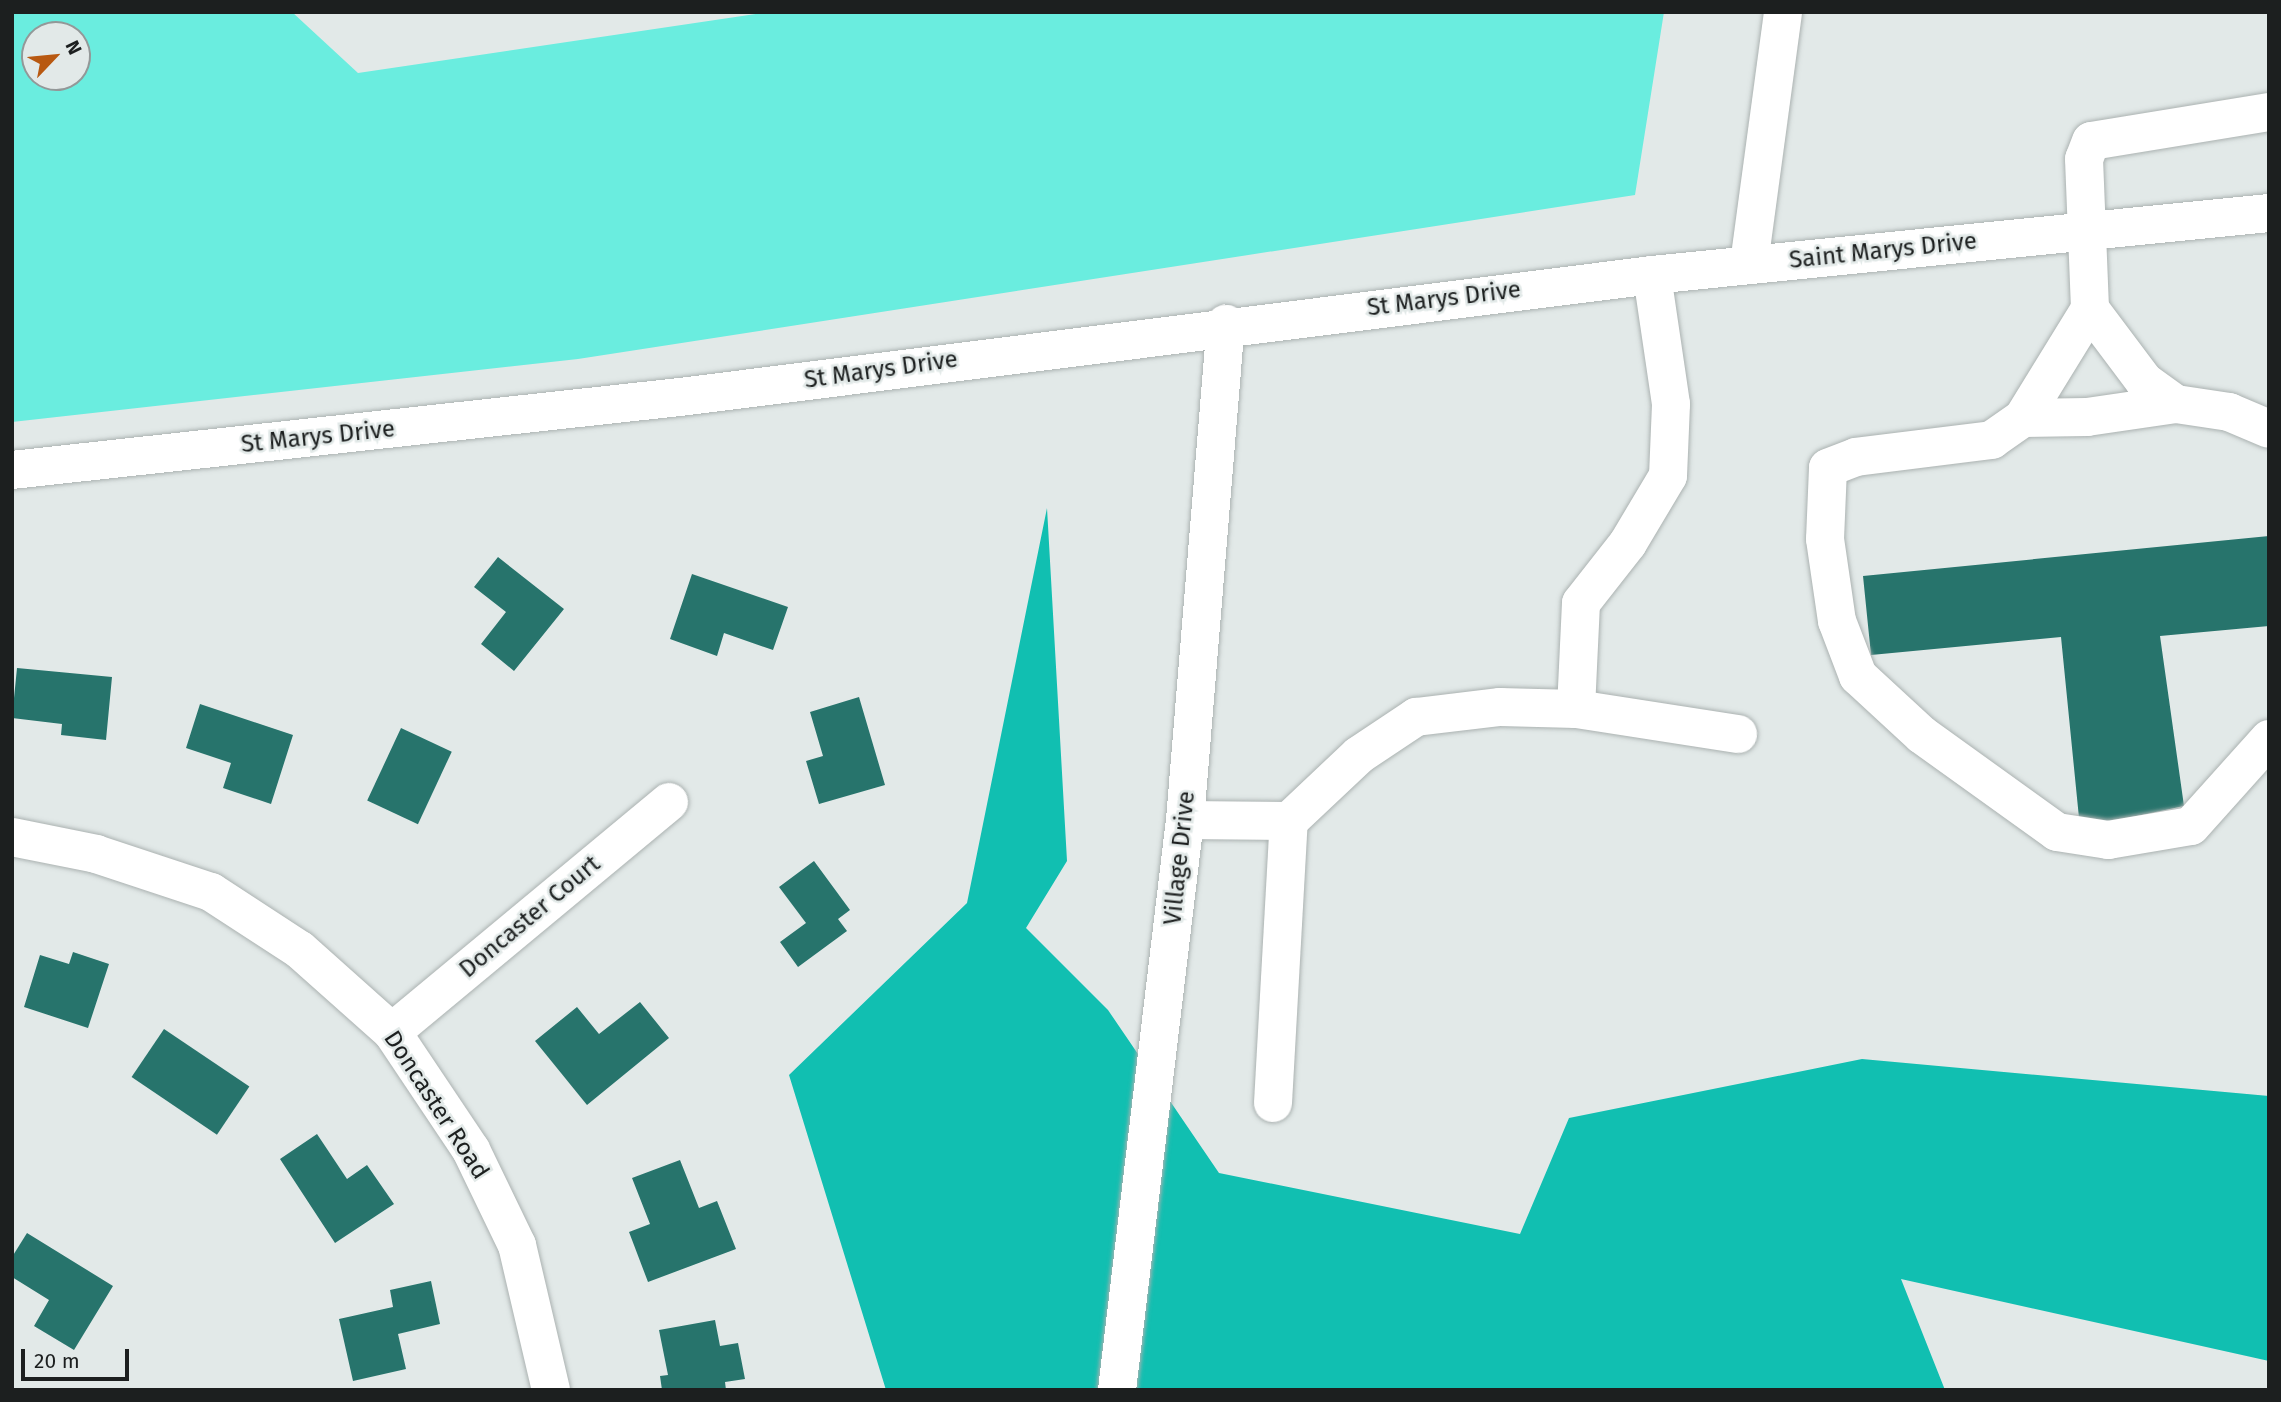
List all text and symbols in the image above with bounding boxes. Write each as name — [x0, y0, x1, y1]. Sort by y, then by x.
north arrow — [21, 21, 91, 91]
text: N — [60, 37, 87, 58]
street label: Saint Marys Drive — [1788, 227, 1978, 275]
street label: St Marys Drive — [1366, 275, 1522, 323]
street label: St Marys Drive — [802, 345, 960, 395]
street label: St Marys Drive — [240, 415, 396, 459]
street label: Village Drive — [1159, 790, 1201, 926]
street label: Doncaster Court — [454, 850, 606, 984]
street label: Doncaster Road — [377, 1025, 495, 1185]
scale bar — [24, 1336, 133, 1380]
text: 20 m — [34, 1348, 80, 1374]

